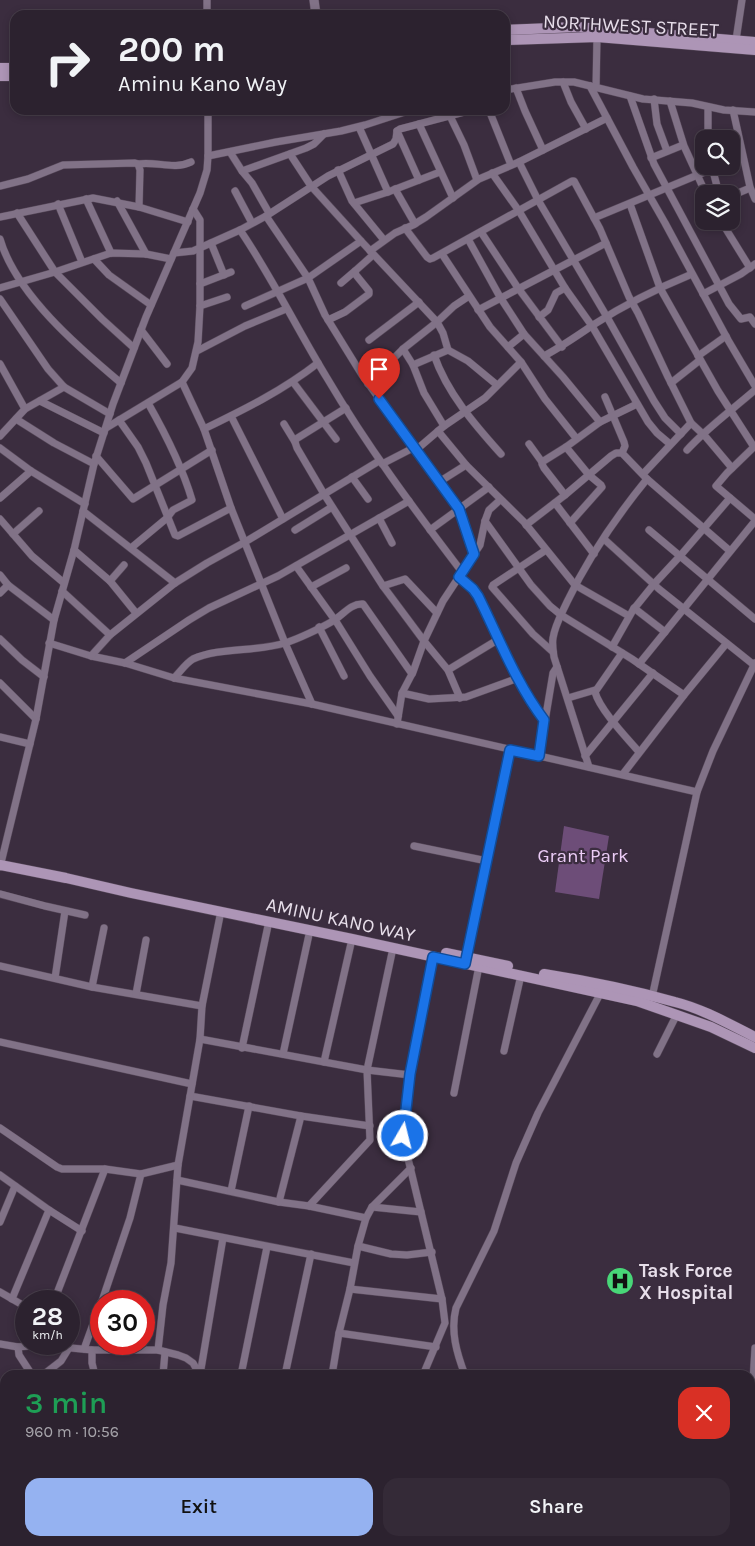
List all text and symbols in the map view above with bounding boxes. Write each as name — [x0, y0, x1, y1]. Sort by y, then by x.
street label: NORTHWEST STREET — [543, 10, 720, 42]
text: 200 m — [118, 29, 226, 70]
icon: right — [35, 30, 100, 95]
text: Aminu Kano Way — [118, 71, 287, 97]
map controls — [695, 130, 740, 230]
button: search — [695, 130, 740, 175]
button: layers — [695, 185, 740, 230]
pin — [358, 348, 400, 399]
icon: arrive — [365, 355, 393, 383]
park label: Grant Park — [537, 845, 629, 867]
street label: AMINU KANO WAY — [264, 893, 418, 947]
position arrow — [376, 1109, 428, 1161]
place label: Task Force X Hospital — [639, 1260, 733, 1304]
hospital icon: Task Force X Hospital — [605, 1266, 635, 1296]
speed limit sign: 30 — [90, 1290, 155, 1355]
text: 28 — [32, 1302, 63, 1331]
text: km/h — [32, 1328, 63, 1342]
text: 3 min — [25, 1385, 107, 1421]
button: close — [678, 1387, 730, 1439]
text: 960 m · 10:56 — [25, 1422, 119, 1441]
button: Exit — [25, 1478, 373, 1536]
button: Share — [383, 1478, 730, 1536]

